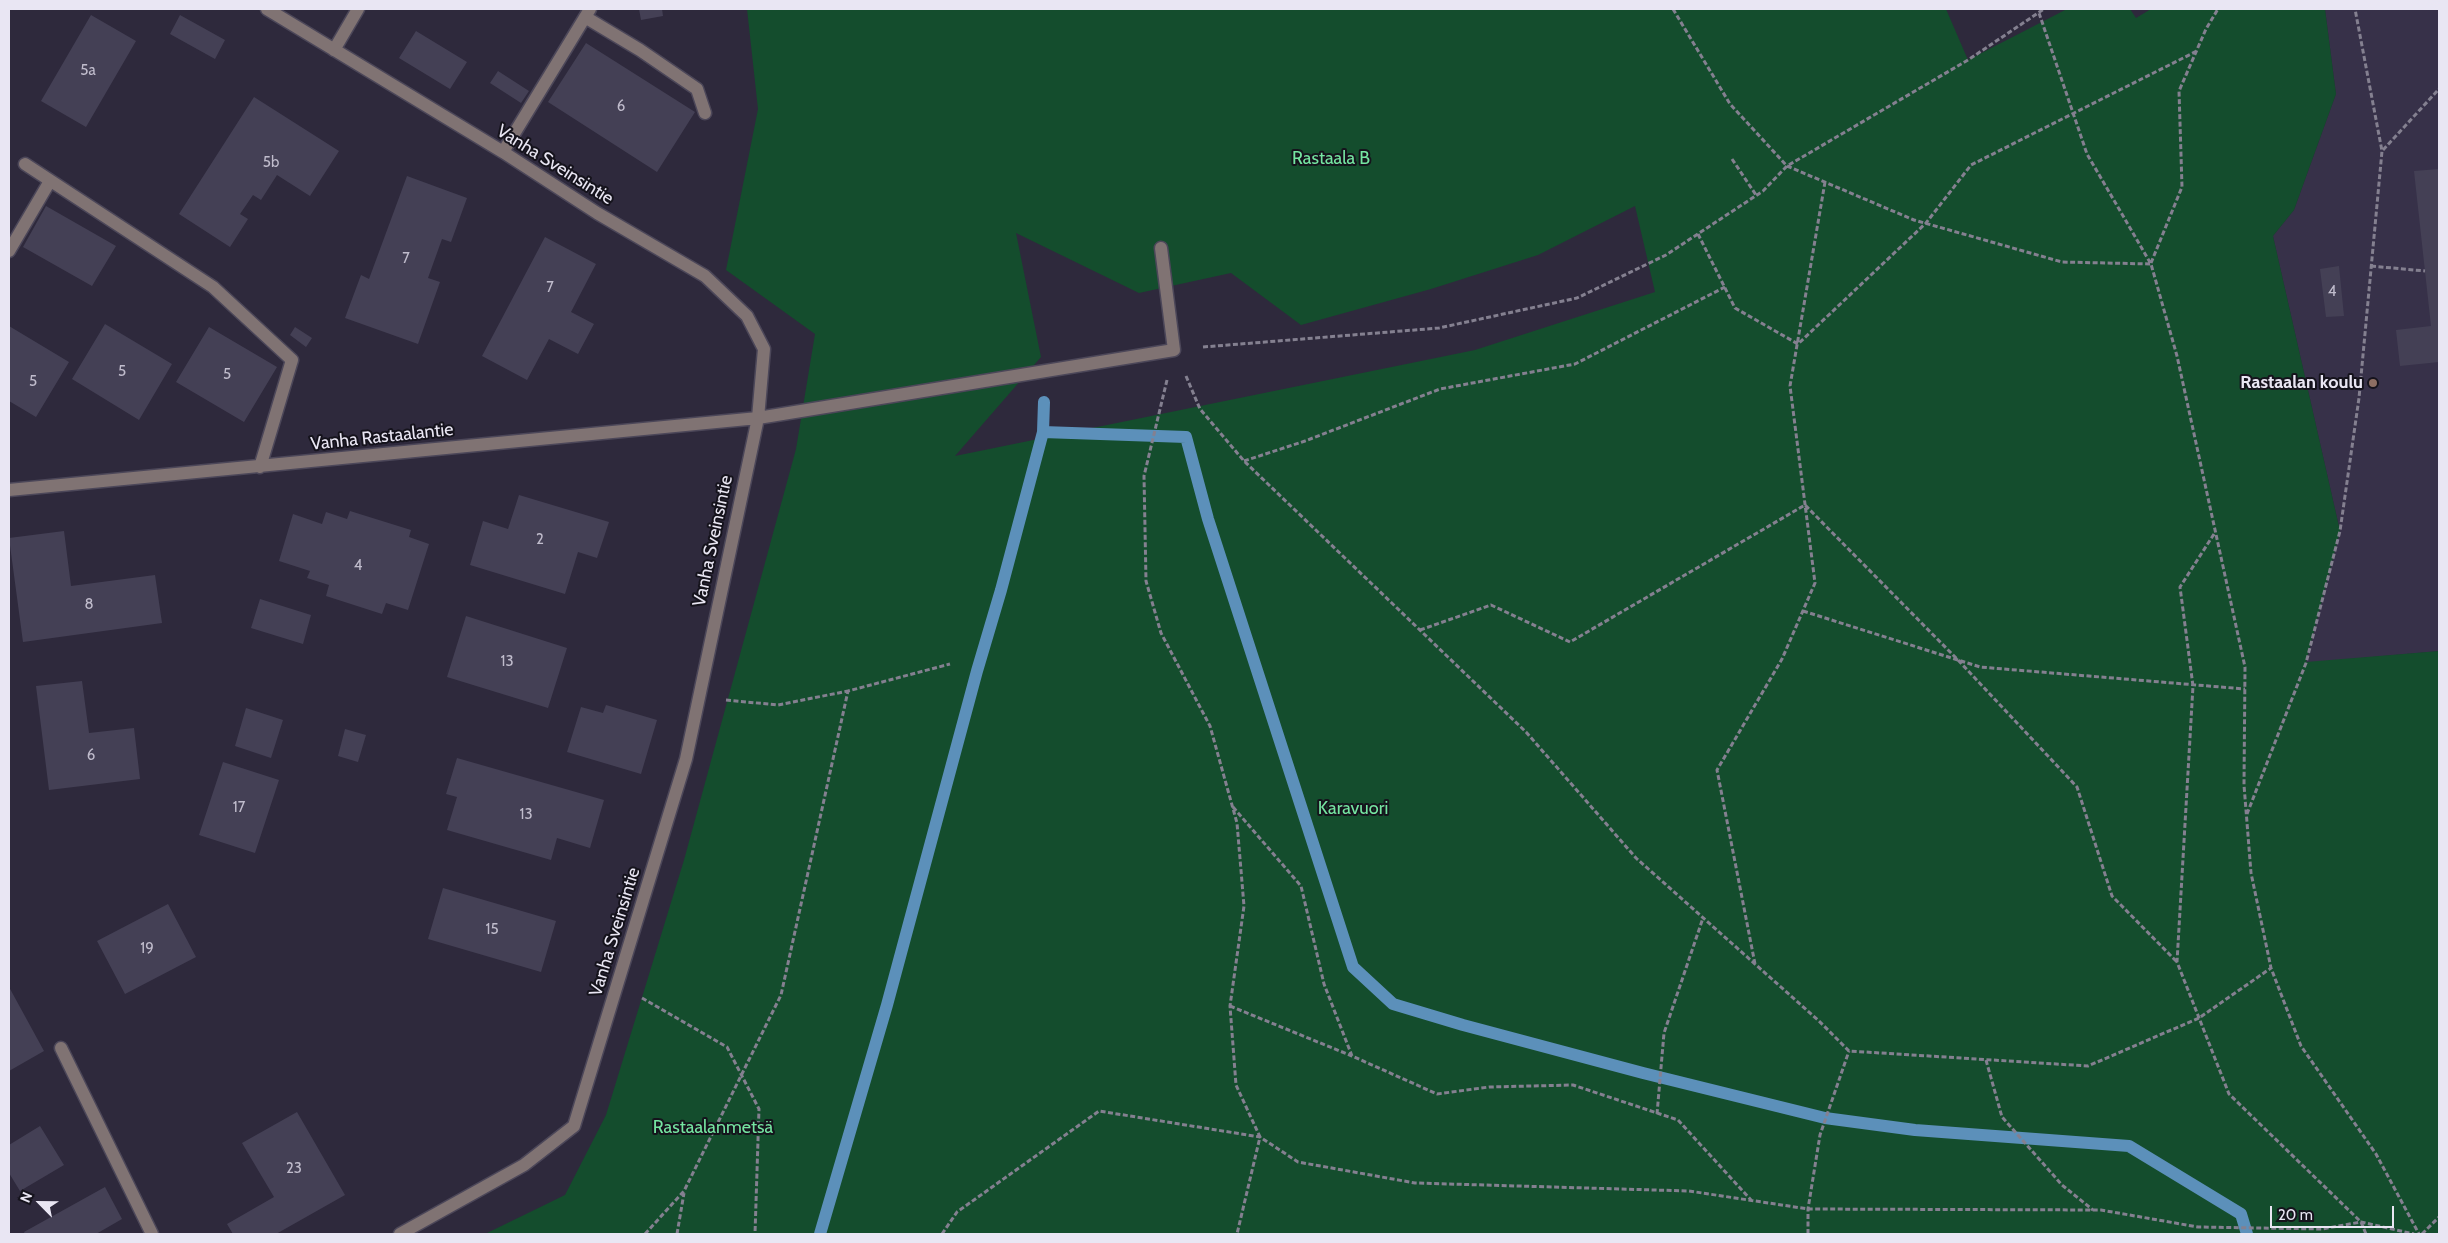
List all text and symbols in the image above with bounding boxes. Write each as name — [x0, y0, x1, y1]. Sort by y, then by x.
house number: 5a — [80, 62, 96, 80]
house number: 6 — [617, 98, 625, 116]
street label: Vanha Sveinsintie — [493, 120, 617, 210]
park label: Rastaala B — [1292, 148, 1370, 170]
house number: 5b — [263, 154, 279, 172]
house number: 7 — [402, 250, 410, 268]
house number: 7 — [546, 279, 554, 297]
house number: 4 — [2328, 283, 2336, 301]
house number: 5 — [118, 363, 126, 381]
house number: 5 — [223, 366, 231, 384]
place label: Rastaalan koulu — [2240, 372, 2363, 394]
house number: 5 — [29, 373, 37, 391]
marker: Rastaalan koulu — [2367, 377, 2379, 389]
street label: Vanha Rastaalantie — [310, 419, 454, 455]
street label: Vanha Sveinsintie — [689, 473, 737, 609]
house number: 2 — [536, 531, 544, 549]
house number: 4 — [354, 557, 362, 575]
house number: 8 — [84, 596, 94, 614]
house number: 13 — [500, 653, 514, 671]
house number: 6 — [87, 747, 95, 765]
park label: Karavuori — [1318, 798, 1388, 820]
house number: 17 — [233, 799, 245, 817]
house number: 13 — [519, 806, 533, 824]
street label: Vanha Sveinsintie — [585, 865, 645, 999]
house number: 15 — [485, 921, 499, 939]
house number: 19 — [140, 940, 154, 958]
park label: Rastaalanmetsä — [653, 1117, 773, 1139]
house number: 23 — [286, 1160, 302, 1178]
north arrow — [15, 1178, 65, 1228]
text: N — [16, 1189, 36, 1205]
scale bar — [2273, 1196, 2397, 1228]
text: 20 m — [2278, 1206, 2313, 1224]

